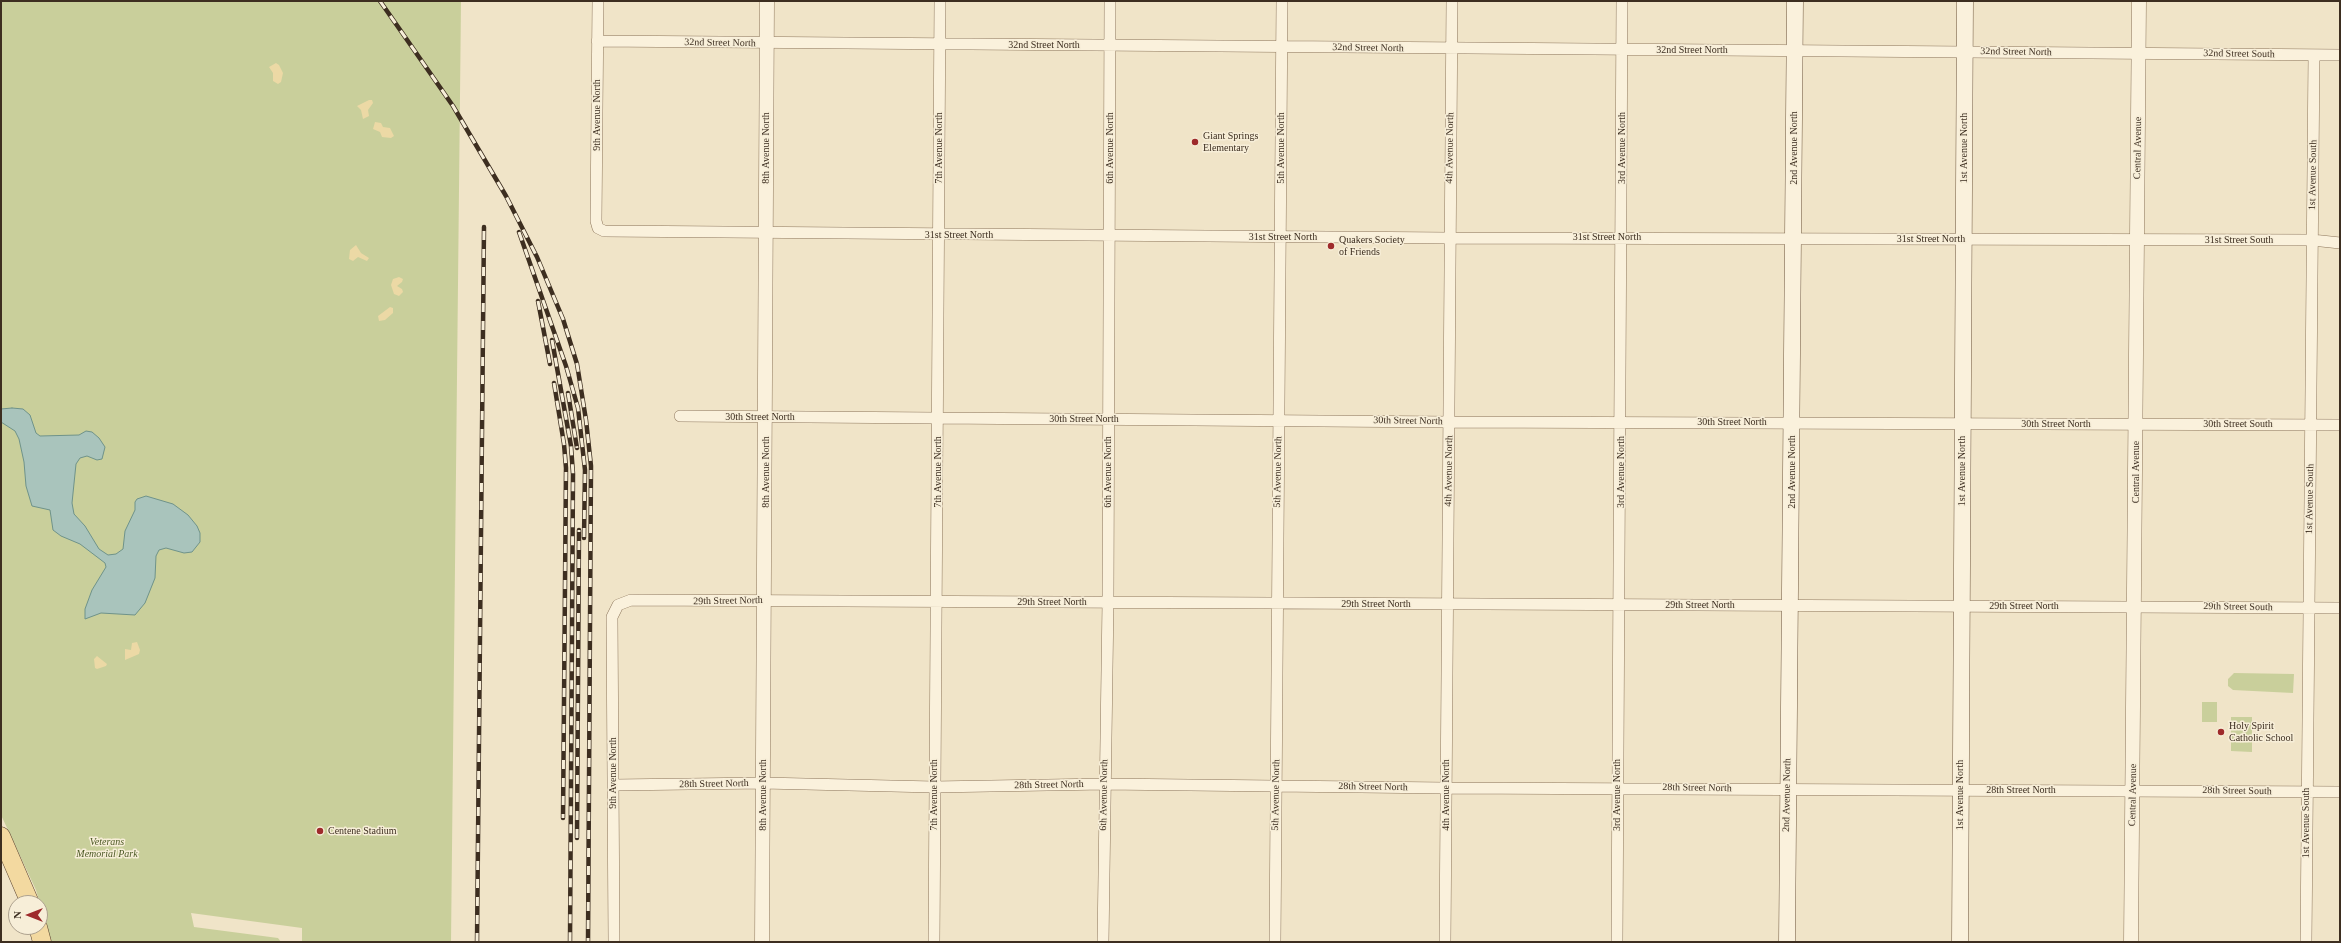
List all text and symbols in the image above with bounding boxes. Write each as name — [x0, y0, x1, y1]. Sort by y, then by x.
street label: 32nd Street North — [684, 36, 756, 50]
street label: 32nd Street North — [1008, 39, 1080, 51]
street label: 32nd Street North — [1332, 41, 1404, 55]
street label: 32nd Street North — [1656, 44, 1728, 56]
street label: 32nd Street North — [1980, 45, 2052, 59]
street label: 32nd Street South — [2203, 47, 2275, 61]
street label: 9th Avenue North — [591, 79, 603, 151]
street label: 2nd Avenue North — [1788, 111, 1800, 185]
street label: 8th Avenue North — [760, 112, 772, 184]
street label: 7th Avenue North — [933, 112, 945, 184]
street label: 6th Avenue North — [1104, 112, 1116, 184]
street label: 5th Avenue North — [1275, 112, 1287, 184]
street label: 4th Avenue North — [1443, 112, 1457, 184]
street label: 3rd Avenue North — [1616, 112, 1628, 184]
street label: 1st Avenue North — [1958, 113, 1970, 183]
street label: Central Avenue — [2131, 117, 2145, 179]
place label: Giant Springs Elementary — [1203, 130, 1258, 154]
marker: Giant Springs Elementary — [1190, 137, 1200, 147]
street label: 1st Avenue South — [2306, 140, 2320, 210]
street label: 31st Street North — [925, 229, 993, 241]
street label: 31st Street North — [1249, 231, 1317, 243]
street label: 31st Street North — [1573, 231, 1641, 243]
street label: 31st Street North — [1897, 233, 1965, 245]
place label: Quakers Society of Friends — [1339, 234, 1405, 258]
street label: 31st Street South — [2205, 234, 2273, 246]
marker: Quakers Society of Friends — [1326, 241, 1336, 251]
street label: 30th Street North — [725, 411, 795, 423]
street label: 30th Street North — [1049, 413, 1119, 425]
street label: 30th Street North — [1373, 414, 1443, 428]
street label: 30th Street North — [1697, 416, 1767, 428]
street label: 30th Street North — [2021, 418, 2091, 430]
street label: 30th Street South — [2203, 418, 2273, 430]
street label: 4th Avenue North — [1442, 435, 1456, 507]
street label: 2nd Avenue North — [1786, 435, 1798, 509]
street label: 8th Avenue North — [760, 436, 772, 508]
street label: 7th Avenue North — [932, 436, 944, 508]
street label: 6th Avenue North — [1102, 436, 1114, 508]
street label: 5th Avenue North — [1271, 436, 1285, 508]
street label: 3rd Avenue North — [1615, 436, 1627, 508]
street label: 1st Avenue North — [1956, 436, 1968, 506]
street label: Central Avenue — [2130, 441, 2142, 503]
street label: 1st Avenue South — [2303, 464, 2317, 534]
street label: 29th Street North — [693, 594, 763, 608]
street label: 29th Street North — [1017, 596, 1087, 608]
street label: 29th Street North — [1341, 598, 1411, 610]
street label: 29th Street North — [1665, 599, 1735, 611]
street label: 29th Street North — [1989, 600, 2059, 612]
street label: 29th Street South — [2203, 600, 2273, 614]
place label: Holy Spirit Catholic School — [2229, 720, 2293, 744]
marker: Holy Spirit Catholic School — [2216, 727, 2226, 737]
street label: 9th Avenue North — [607, 737, 619, 809]
street label: 2nd Avenue North — [1780, 758, 1794, 832]
street label: 8th Avenue North — [757, 759, 769, 831]
street label: 7th Avenue North — [928, 759, 940, 831]
street label: 6th Avenue North — [1097, 759, 1111, 831]
street label: 5th Avenue North — [1269, 759, 1283, 831]
street label: 4th Avenue North — [1440, 759, 1452, 831]
street label: 3rd Avenue North — [1611, 759, 1623, 831]
street label: 1st Avenue North — [1954, 760, 1966, 830]
street label: Central Avenue — [2126, 764, 2140, 826]
street label: 28th Street North — [679, 777, 749, 791]
street label: 28th Street North — [1014, 778, 1084, 792]
street label: 28th Street North — [1338, 780, 1408, 794]
street label: 28th Street North — [1662, 781, 1732, 795]
street label: 28th Street North — [1986, 784, 2056, 796]
street label: 28th Street South — [2202, 784, 2272, 798]
street label: 1st Avenue South — [2300, 788, 2312, 858]
place label: Centene Stadium — [328, 825, 397, 837]
marker: Centene Stadium — [315, 826, 325, 836]
park label: Veterans Memorial Park — [76, 836, 138, 860]
north arrow — [8, 895, 48, 935]
text: N — [11, 911, 23, 919]

